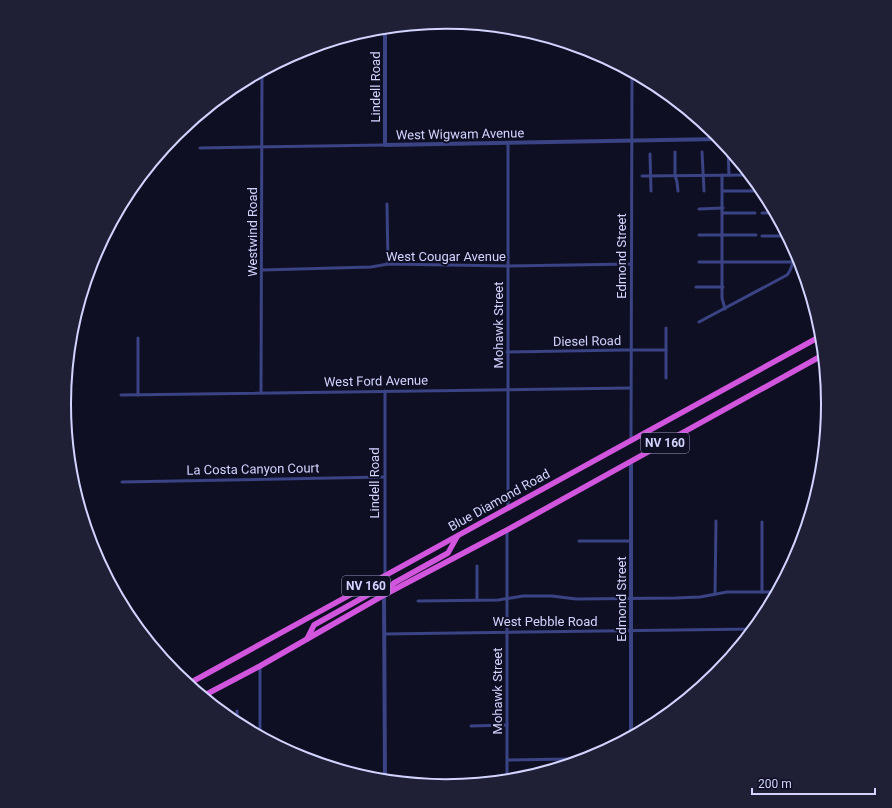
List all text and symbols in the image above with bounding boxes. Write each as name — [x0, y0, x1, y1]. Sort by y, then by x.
street label: Lindell Road — [368, 52, 383, 122]
street label: West Wigwam Avenue — [396, 125, 524, 143]
street label: Westwind Road — [245, 187, 260, 277]
street label: Edmond Street — [614, 213, 629, 299]
street label: West Cougar Avenue — [386, 249, 506, 264]
street label: Mohawk Street — [491, 282, 506, 368]
street label: Diesel Road — [553, 333, 621, 349]
street label: West Ford Avenue — [324, 373, 428, 389]
road number: NV 160 — [641, 433, 689, 453]
street label: Lindell Road — [367, 448, 382, 518]
street label: La Costa Canyon Court — [186, 460, 320, 478]
street label: Blue Diamond Road — [446, 466, 552, 534]
street label: Edmond Street — [614, 556, 629, 642]
road number: NV 160 — [342, 576, 390, 596]
street label: West Pebble Road — [492, 614, 598, 629]
street label: Mohawk Street — [490, 648, 505, 734]
scale bar — [752, 770, 875, 796]
text: 200 m — [758, 777, 792, 791]

